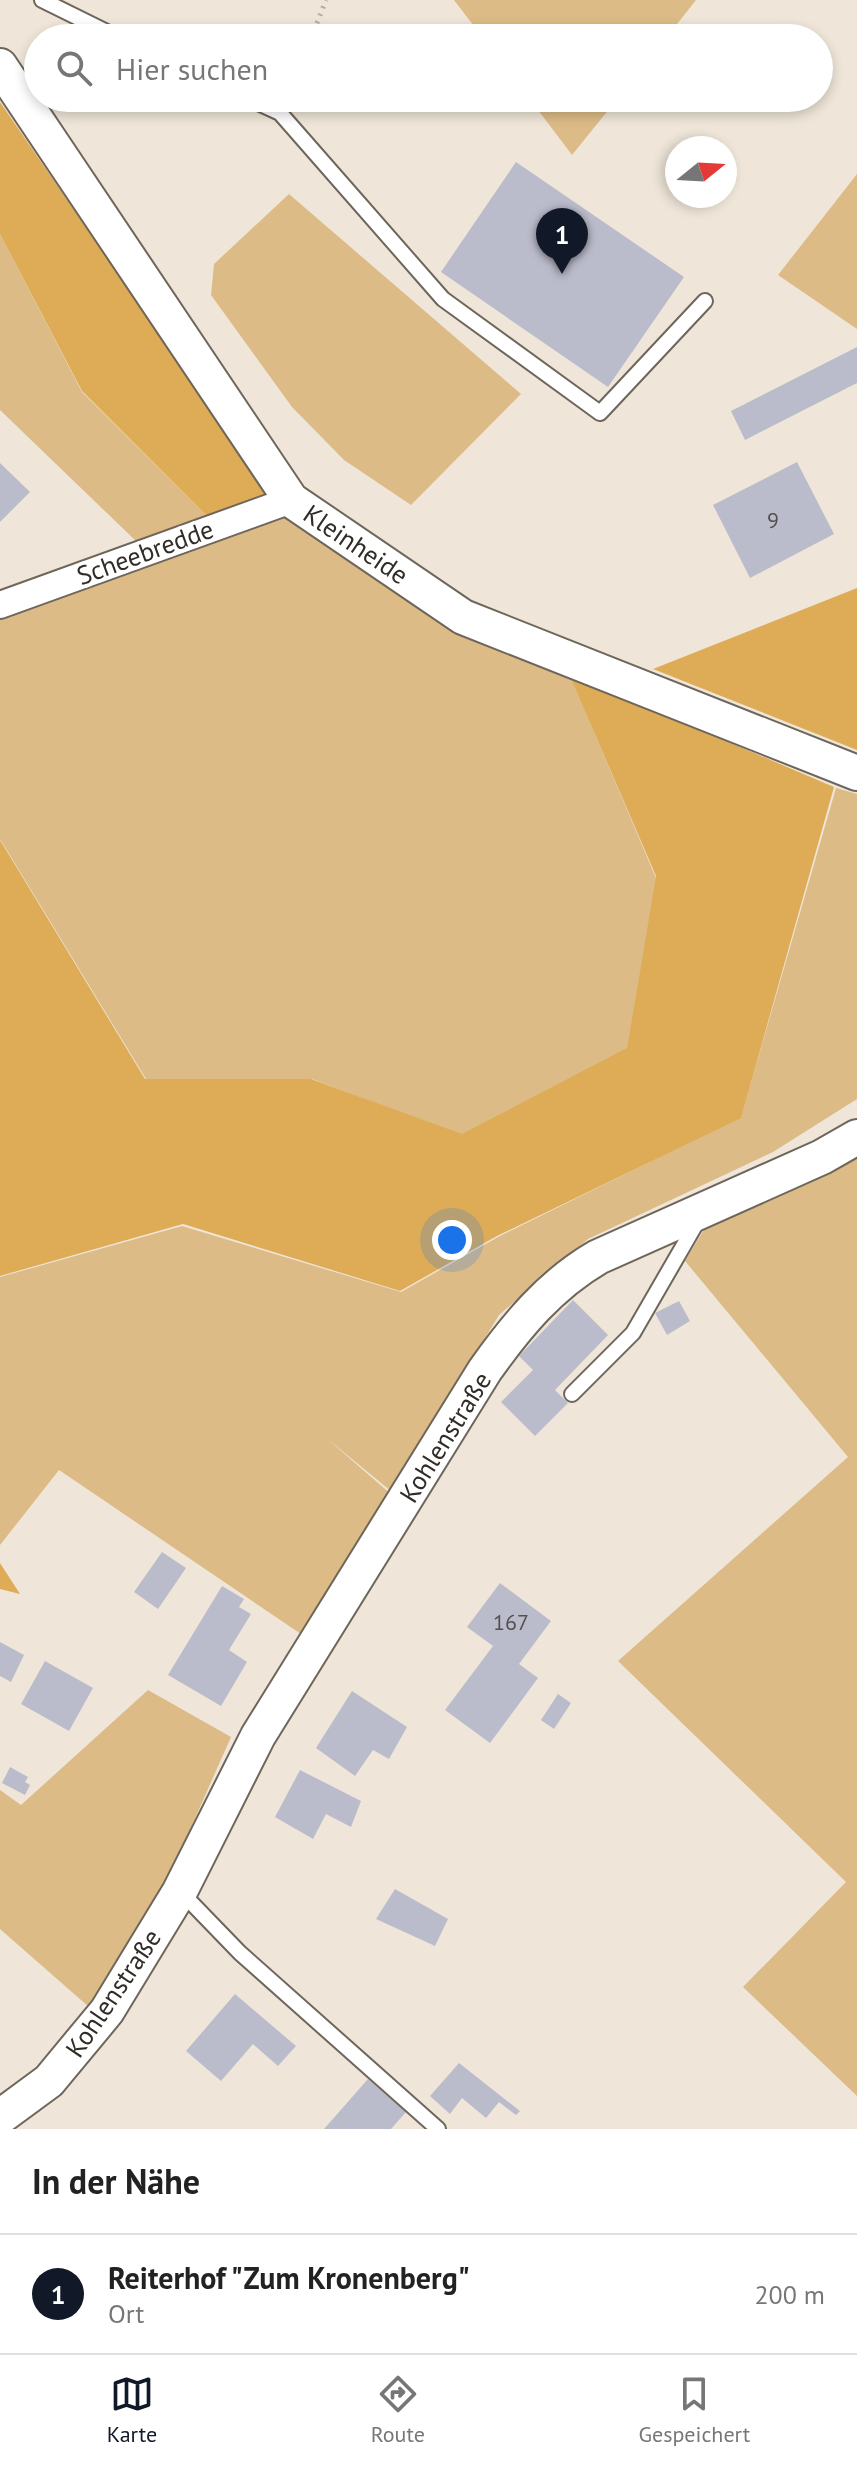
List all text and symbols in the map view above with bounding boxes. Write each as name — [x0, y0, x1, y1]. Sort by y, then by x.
search box — [24, 24, 833, 112]
icon: search — [52, 46, 96, 90]
text: Hier suchen — [116, 49, 268, 88]
north arrow — [665, 136, 737, 208]
pin: 1 — [536, 208, 588, 274]
street label: Kleinheide — [297, 497, 415, 591]
house number: 9 — [767, 506, 779, 534]
street label: Scheebredde — [72, 512, 218, 592]
your location — [432, 1220, 472, 1260]
street label: Kohlenstraße — [392, 1366, 498, 1508]
house number: 167 — [493, 1608, 529, 1636]
street label: Kohlenstraße — [58, 1922, 168, 2064]
text: In der Nähe — [32, 2159, 200, 2203]
text: Reiterhof "Zum Kronenberg" — [108, 2258, 470, 2297]
text: 1 — [51, 2278, 65, 2311]
text: 200 m — [754, 2278, 825, 2311]
text: Ort — [108, 2297, 144, 2330]
tab: Karte — [107, 2372, 157, 2448]
tab: Route — [371, 2372, 425, 2448]
tab: Gespeichert — [639, 2372, 750, 2448]

